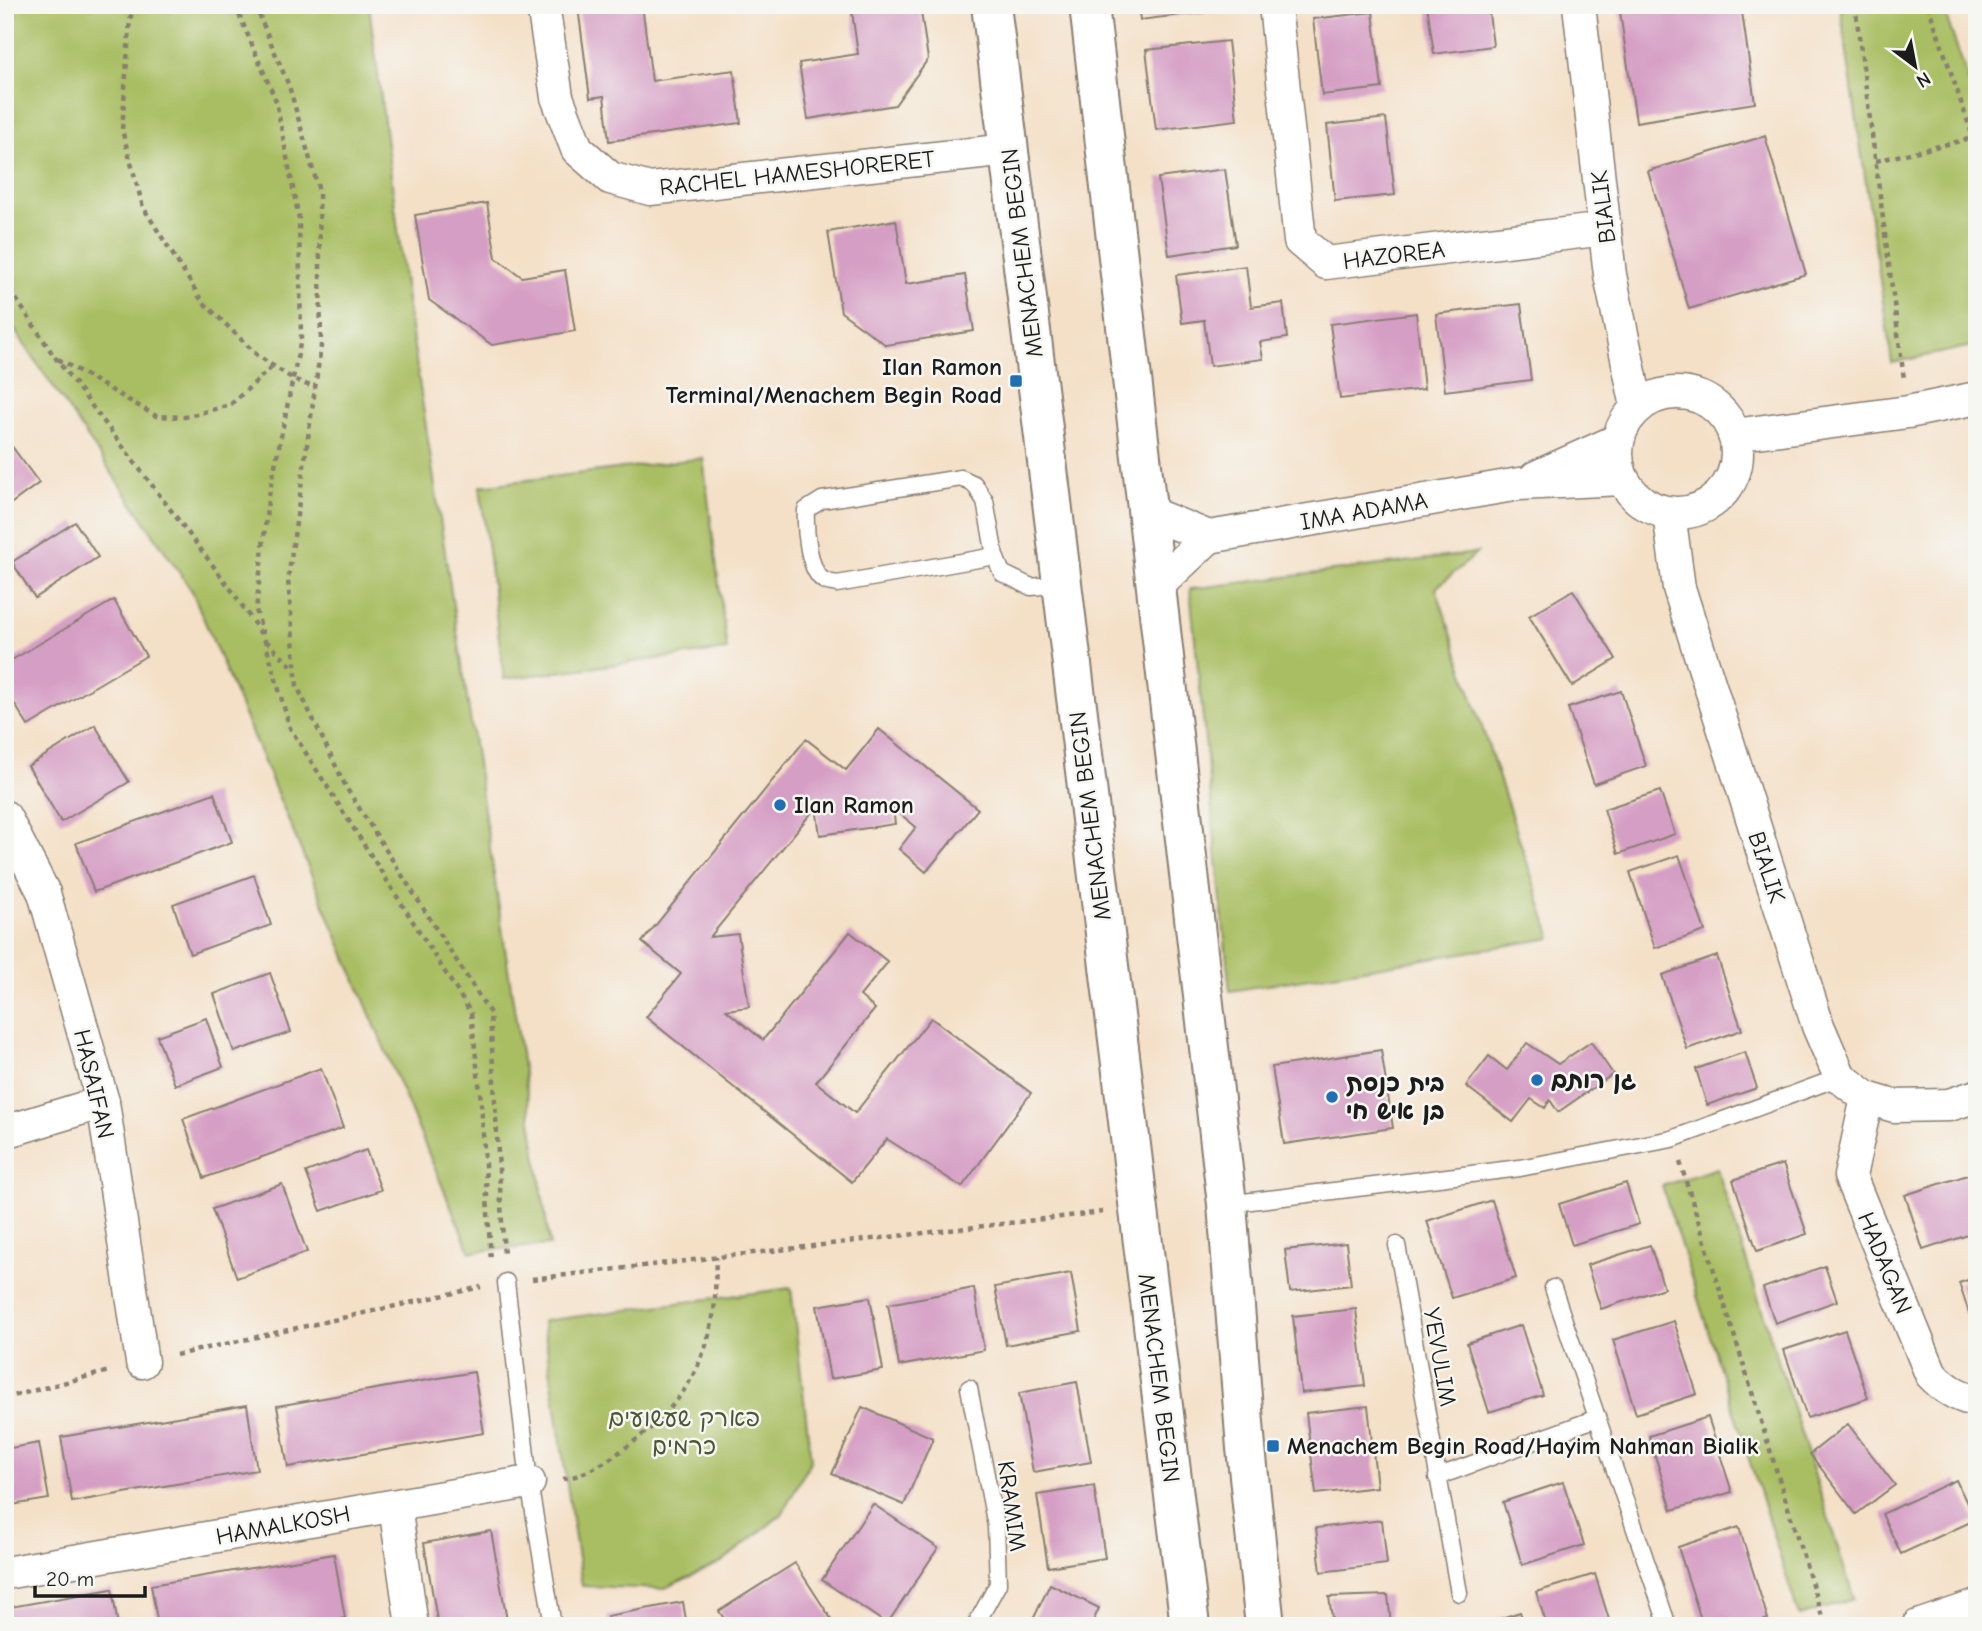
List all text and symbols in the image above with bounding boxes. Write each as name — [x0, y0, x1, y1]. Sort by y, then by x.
north arrow — [1881, 32, 1951, 102]
text: N — [1912, 67, 1935, 92]
street label: RACHEL HAMESHORERET — [658, 145, 937, 201]
street label: MENACHEM BEGIN — [995, 147, 1049, 359]
street label: BIALIK — [1585, 169, 1621, 245]
street label: HAZOREA — [1341, 235, 1447, 275]
place label: Ilan Ramon Terminal/Menachem Begin Road — [666, 353, 1002, 409]
marker: Ilan Ramon Terminal/Menachem Begin Road — [1008, 373, 1024, 389]
street label: IMA ADAMA — [1298, 486, 1430, 536]
street label: MENACHEM BEGIN — [1063, 710, 1117, 922]
place label: Ilan Ramon — [794, 791, 914, 819]
marker: Ilan Ramon — [772, 797, 788, 813]
street label: BIALIK — [1742, 828, 1792, 906]
street label: HASAIFAN — [68, 1027, 120, 1141]
place label: גן רותם — [1551, 1066, 1637, 1094]
place label: בית כנסת בן איש חי — [1346, 1069, 1445, 1125]
marker: גן רותם — [1529, 1072, 1545, 1088]
marker: בית כנסת בן איש חי — [1324, 1089, 1340, 1105]
street label: HADAGAN — [1852, 1208, 1918, 1318]
street label: MENACHEM BEGIN — [1132, 1272, 1186, 1484]
street label: YEVULIM — [1418, 1305, 1462, 1409]
park label: פארק שעשועים כרמים — [608, 1404, 760, 1460]
place label: Menachem Begin Road/Hayim Nahman Bialik — [1287, 1432, 1759, 1460]
marker: Menachem Begin Road/Hayim Nahman Bialik — [1265, 1438, 1281, 1454]
street label: KRAMIM — [992, 1459, 1032, 1553]
street label: HAMALKOSH — [214, 1499, 352, 1551]
scale bar — [35, 1554, 145, 1598]
text: 20 m — [46, 1567, 94, 1591]

